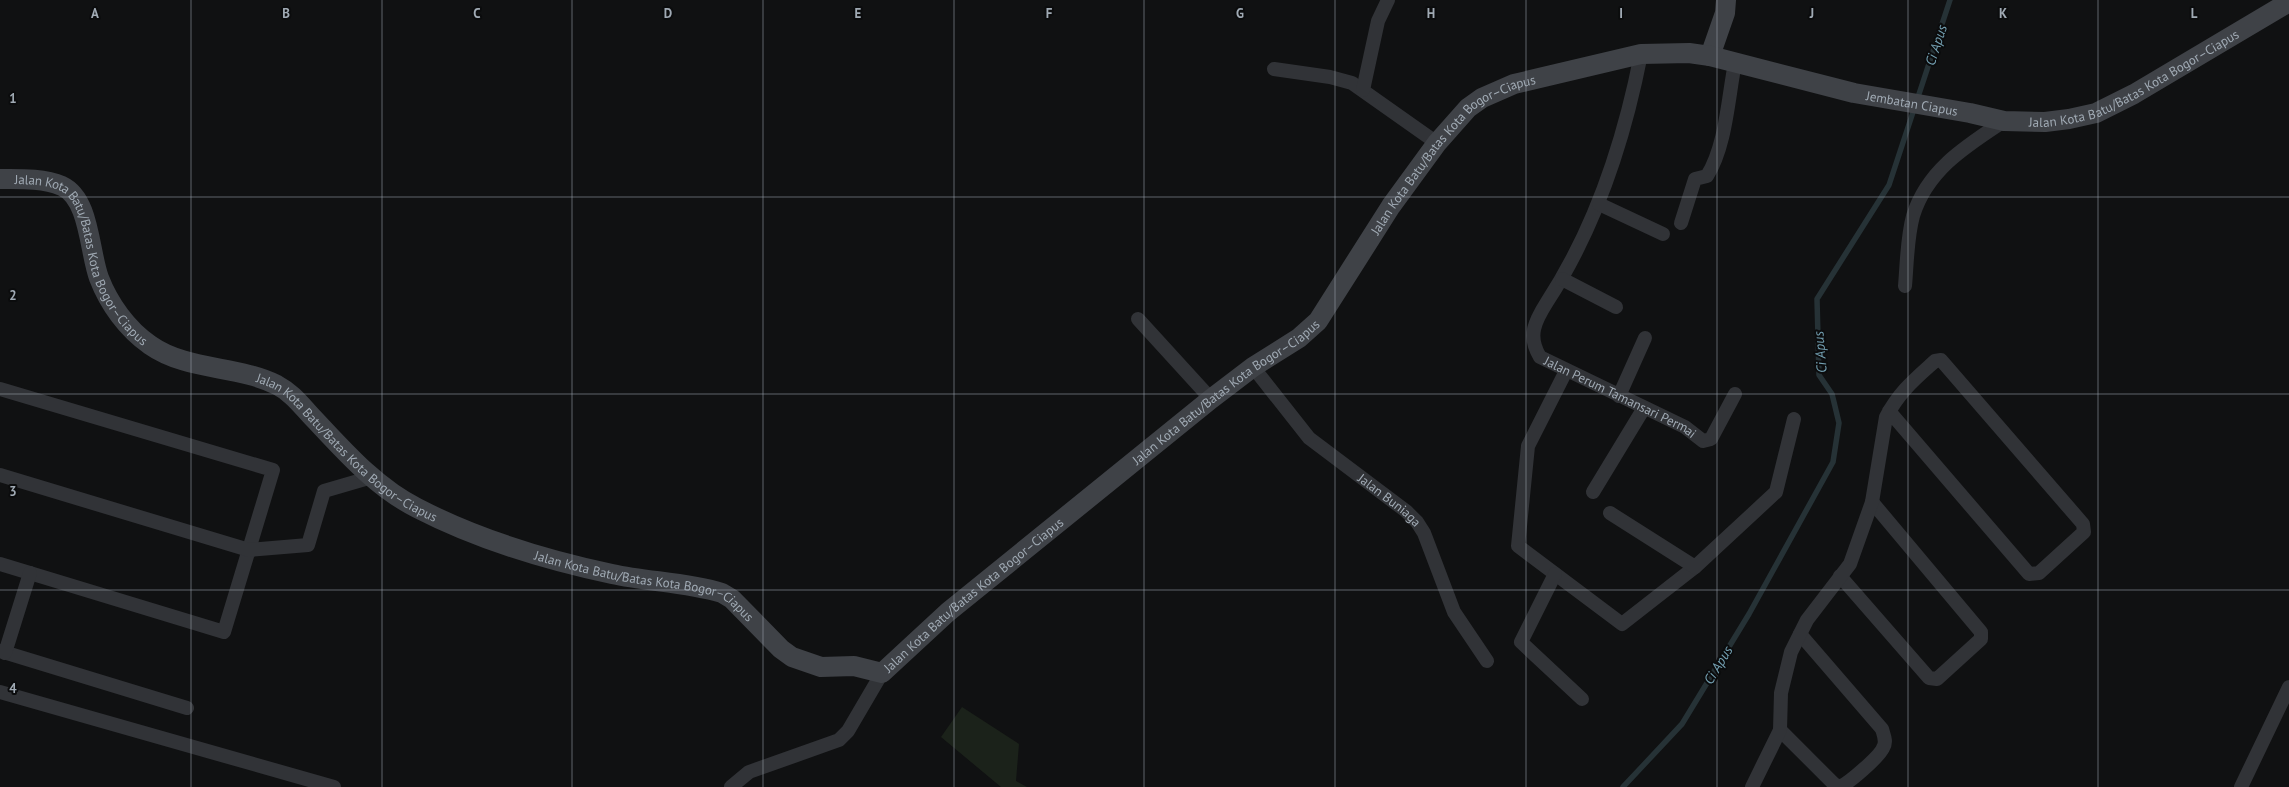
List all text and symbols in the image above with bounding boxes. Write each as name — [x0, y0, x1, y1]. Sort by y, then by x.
text: A — [91, 5, 99, 22]
text: B — [282, 5, 290, 22]
text: C — [473, 5, 481, 22]
text: D — [664, 5, 672, 22]
text: E — [855, 5, 862, 22]
text: F — [1046, 5, 1053, 22]
text: G — [1236, 5, 1244, 22]
text: H — [1427, 5, 1435, 22]
text: I — [1619, 5, 1623, 22]
text: J — [1809, 5, 1814, 22]
text: K — [1999, 5, 2007, 22]
text: L — [2191, 5, 2198, 22]
water label: Ci Apus — [1921, 22, 1951, 68]
street label: Jalan Kota Batu/Batas Kota Bogor–Ciapus — [2028, 26, 2242, 131]
street label: Jalan Kota Batu/Batas Kota Bogor–Ciapus — [1366, 71, 1537, 239]
street label: Jembatan Ciapus — [1864, 87, 1959, 120]
text: 1 — [9, 90, 17, 107]
street label: Jalan Kota Batu/Batas Kota Bogor–Ciapus — [14, 171, 151, 349]
text: 2 — [9, 287, 17, 304]
street label: Jalan Kota Batu/Batas Kota Bogor–Ciapus — [1128, 316, 1323, 469]
water label: Ci Apus — [1809, 330, 1831, 374]
street label: Jalan Perum Tamansari Permai — [1540, 352, 1700, 442]
street label: Jalan Kota Batu/Batas Kota Bogor–Ciapus — [253, 369, 440, 526]
street label: Jalan Buniaga — [1353, 469, 1425, 530]
text: 3 — [9, 483, 17, 500]
street label: Jalan Kota Batu/Batas Kota Bogor–Ciapus — [880, 514, 1067, 677]
street label: Jalan Kota Batu/Batas Kota Bogor–Ciapus — [531, 547, 757, 625]
water label: Ci Apus — [1700, 642, 1737, 688]
text: 4 — [9, 680, 17, 697]

